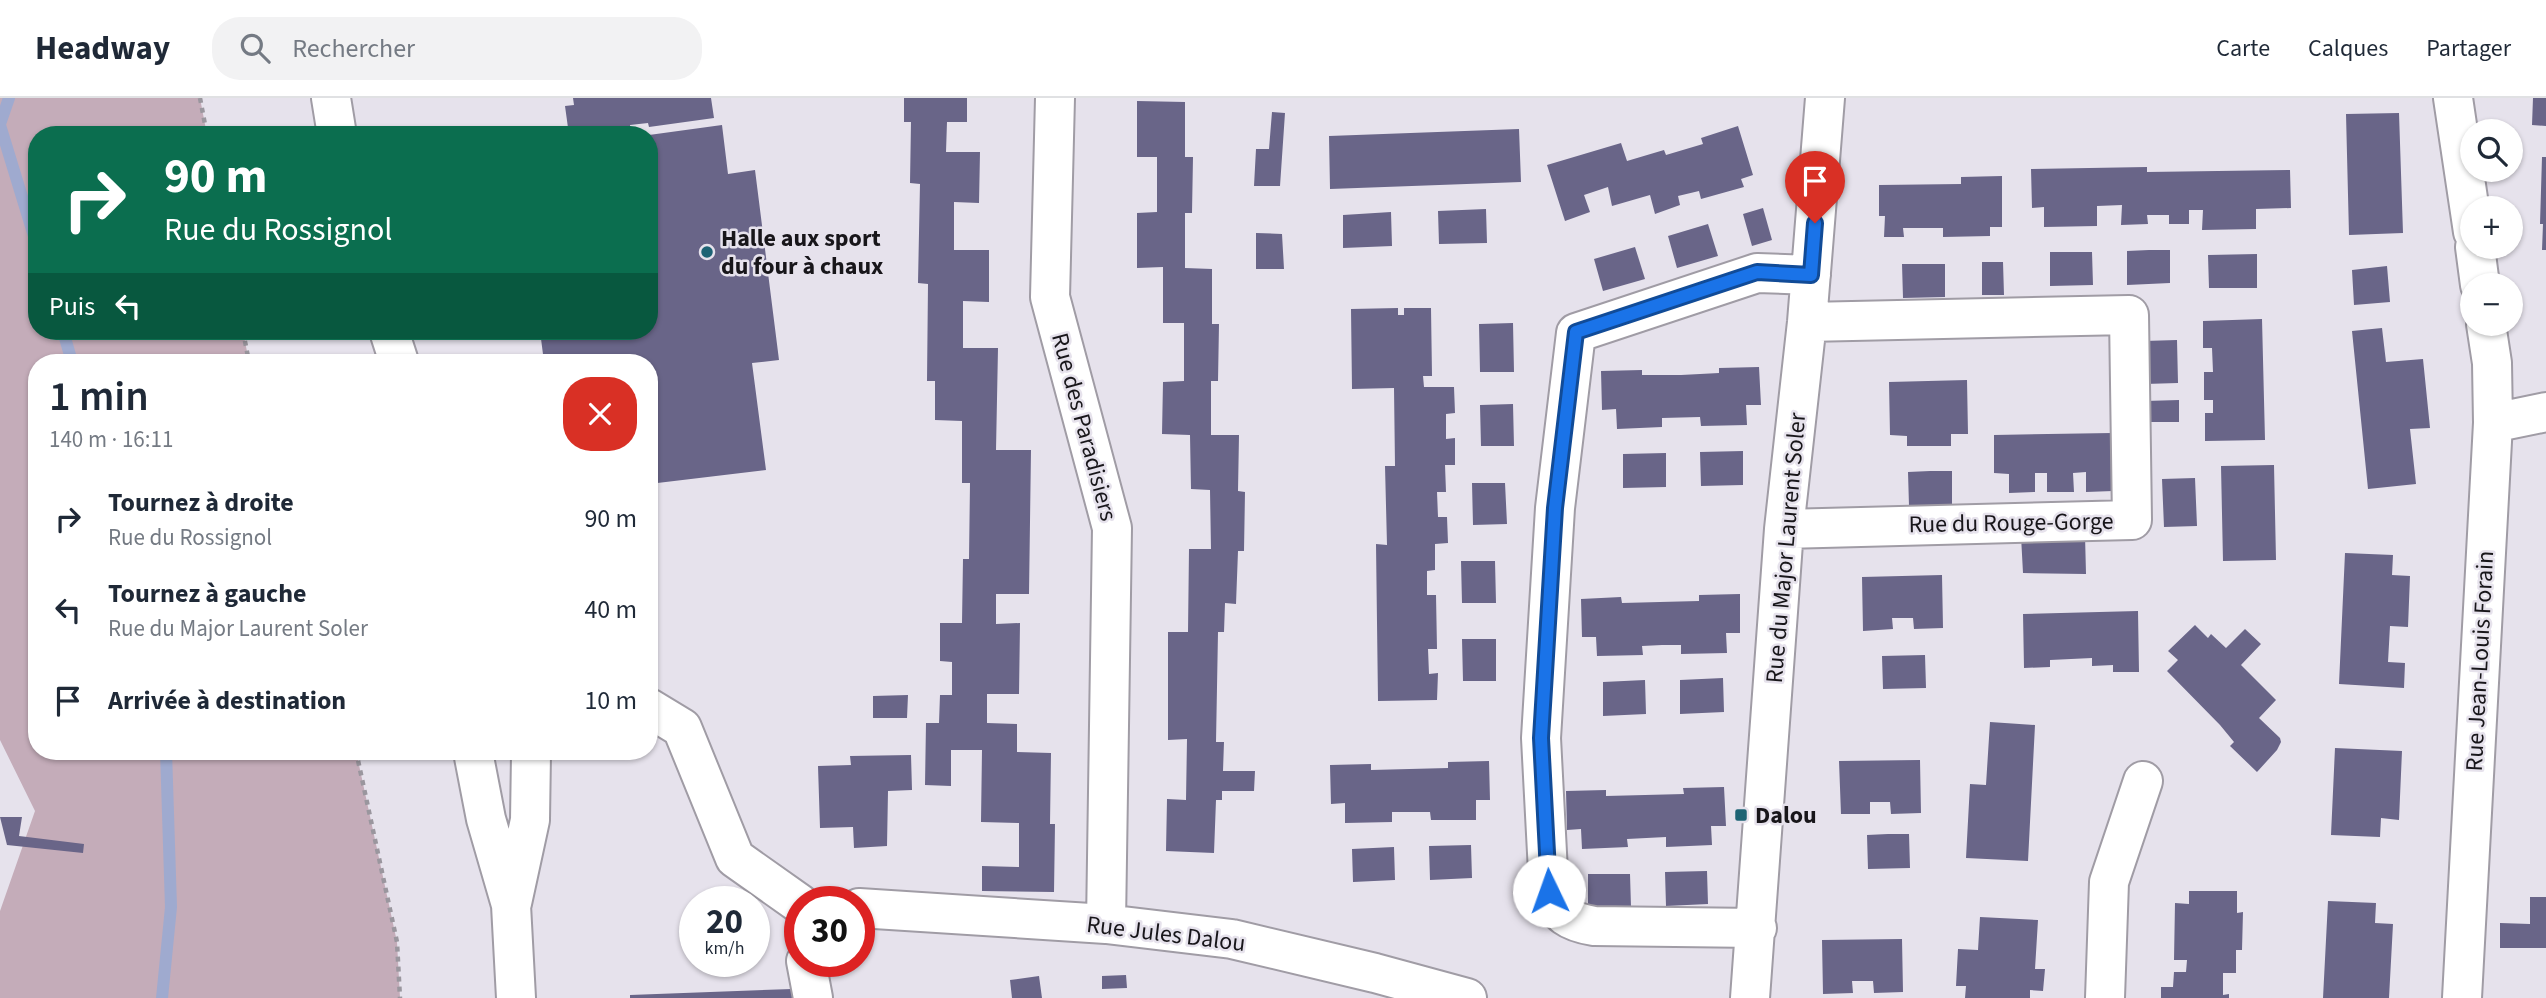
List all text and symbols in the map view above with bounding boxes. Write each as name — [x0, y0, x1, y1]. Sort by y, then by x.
search box — [212, 17, 702, 80]
text: Headway — [35, 25, 170, 72]
icon: search — [236, 29, 274, 67]
text: Rechercher — [292, 30, 415, 67]
text: Carte — [2216, 31, 2270, 66]
text: Calques — [2308, 31, 2388, 66]
text: Partager — [2426, 31, 2511, 66]
map controls — [2460, 119, 2523, 336]
button: search — [2460, 119, 2523, 182]
text: 90 m — [164, 142, 268, 212]
pin — [1785, 151, 1845, 223]
icon: right — [49, 154, 140, 245]
icon: arrive — [1796, 162, 1834, 200]
button: + — [2460, 196, 2523, 259]
text: Rue du Rossignol — [164, 207, 392, 253]
place label: Halle aux sport du four à chaux — [721, 221, 883, 284]
marker: Halle aux sport du four à chaux — [699, 244, 715, 260]
button: − — [2460, 273, 2523, 336]
icon: left — [109, 287, 147, 325]
text: Puis — [49, 288, 95, 325]
street label: Rue des Paradisiers — [1042, 329, 1126, 525]
text: 1 min — [49, 367, 149, 427]
button: close — [563, 377, 637, 451]
street label: Rue du Major Laurent Soler — [1757, 411, 1815, 685]
text: 140 m · 16:11 — [49, 423, 173, 456]
text: Tournez à droite — [108, 484, 294, 521]
icon: right — [49, 500, 87, 538]
text: 90 m — [584, 500, 637, 537]
street label: Rue du Rouge-Gorge — [1908, 504, 2114, 542]
text: Rue du Rossignol — [108, 521, 272, 554]
street label: Rue Jean-Louis Forain — [2457, 550, 2503, 772]
text: Tournez à gauche — [108, 575, 307, 612]
icon: left — [49, 591, 87, 629]
text: 40 m — [584, 591, 637, 628]
text: Rue du Major Laurent Soler — [108, 612, 368, 645]
icon: arrive — [49, 682, 87, 720]
text: Arrivée à destination — [108, 682, 346, 719]
text: 10 m — [584, 682, 637, 719]
place label: Dalou — [1755, 798, 1817, 833]
marker: Dalou — [1733, 807, 1749, 823]
position arrow — [1512, 854, 1586, 928]
speed limit sign: 30 — [784, 886, 875, 977]
text: 20 — [706, 897, 743, 947]
street label: Rue Jules Dalou — [1085, 907, 1247, 961]
text: km/h — [705, 936, 744, 961]

